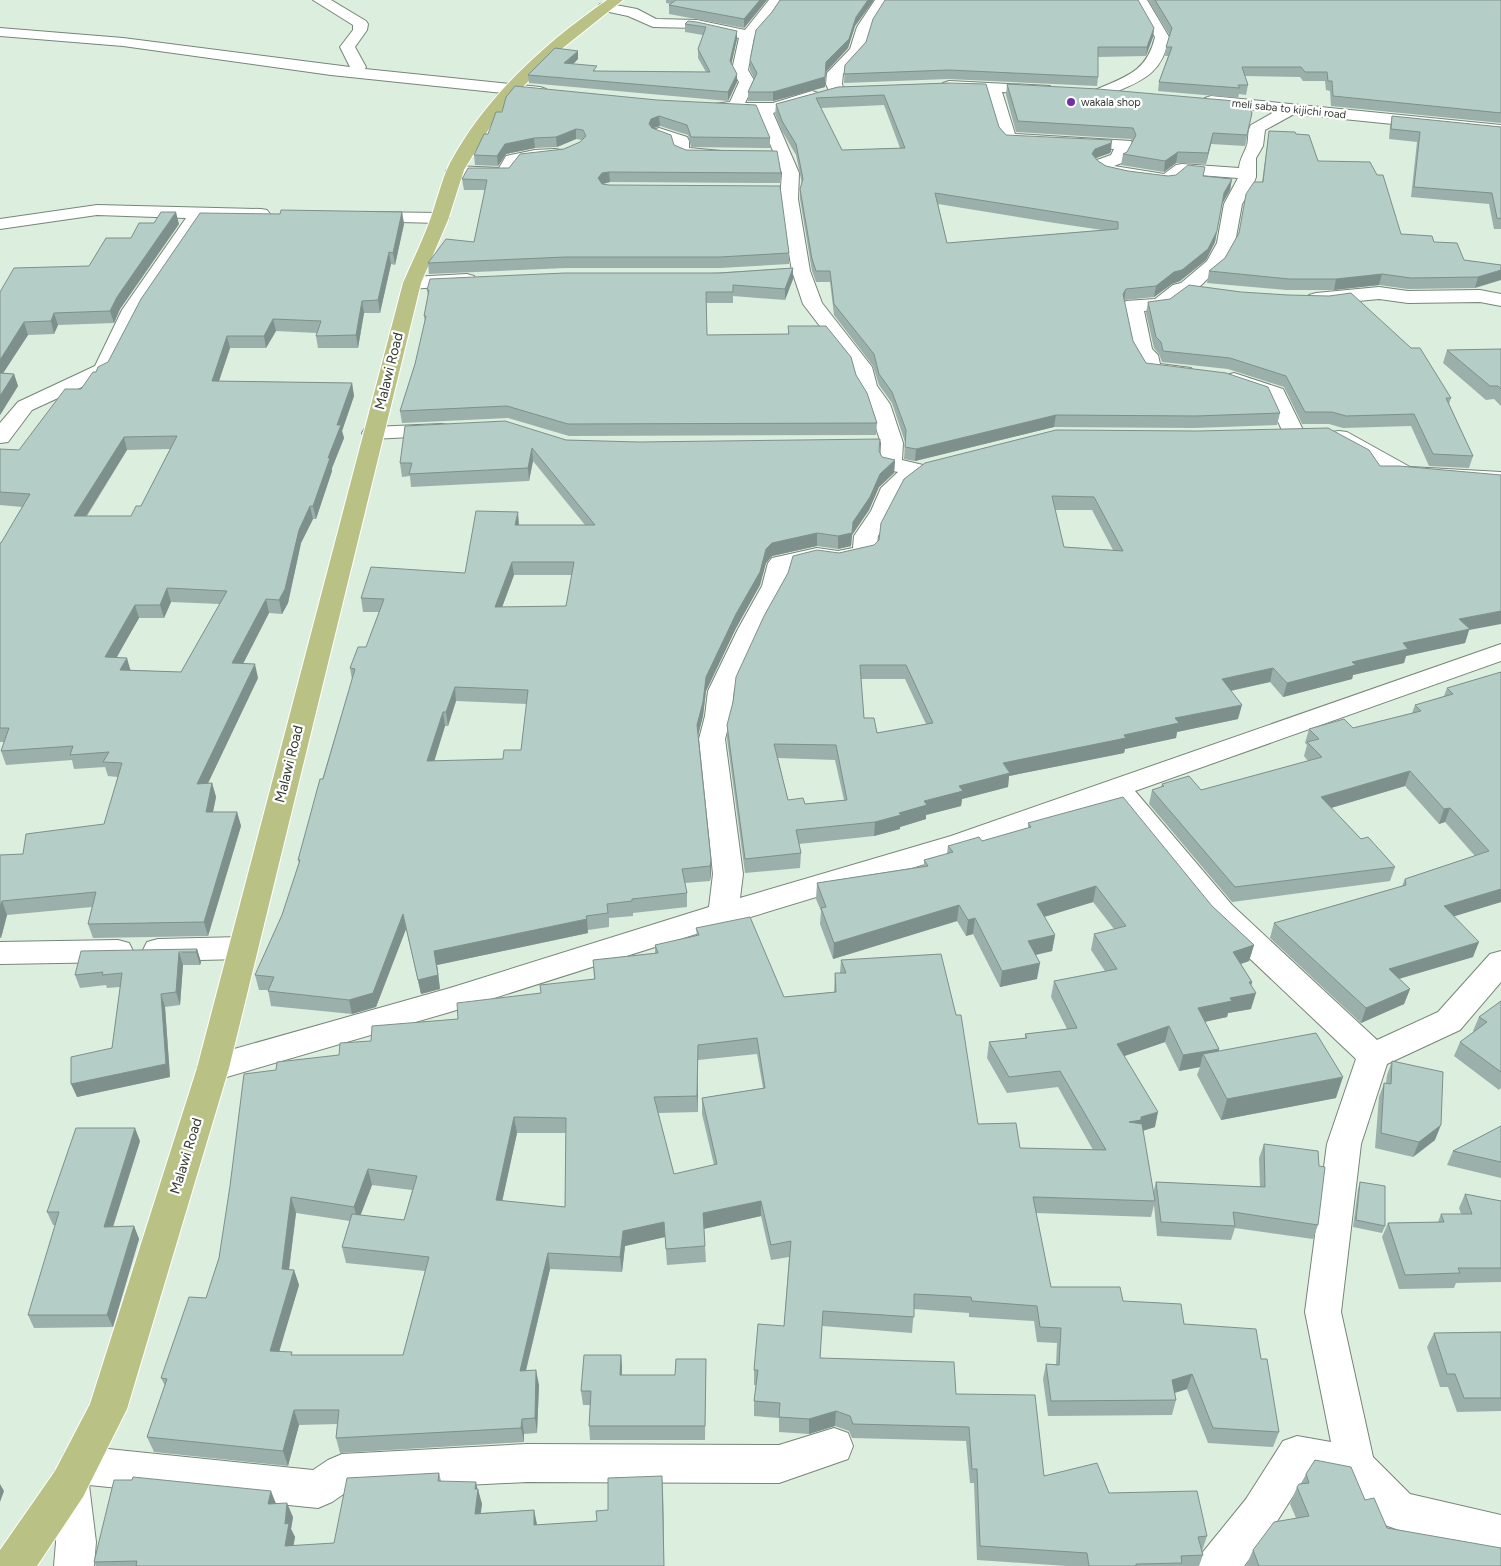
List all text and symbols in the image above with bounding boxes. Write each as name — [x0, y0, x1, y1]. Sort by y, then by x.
marker: wakala shop — [1065, 96, 1077, 108]
place label: wakala shop — [1081, 96, 1141, 109]
street label: meli saba to kijichi road — [1231, 97, 1347, 121]
street label: Malawi Road — [371, 331, 407, 411]
street label: Malawi Road — [271, 724, 307, 804]
street label: Malawi Road — [166, 1116, 206, 1196]

